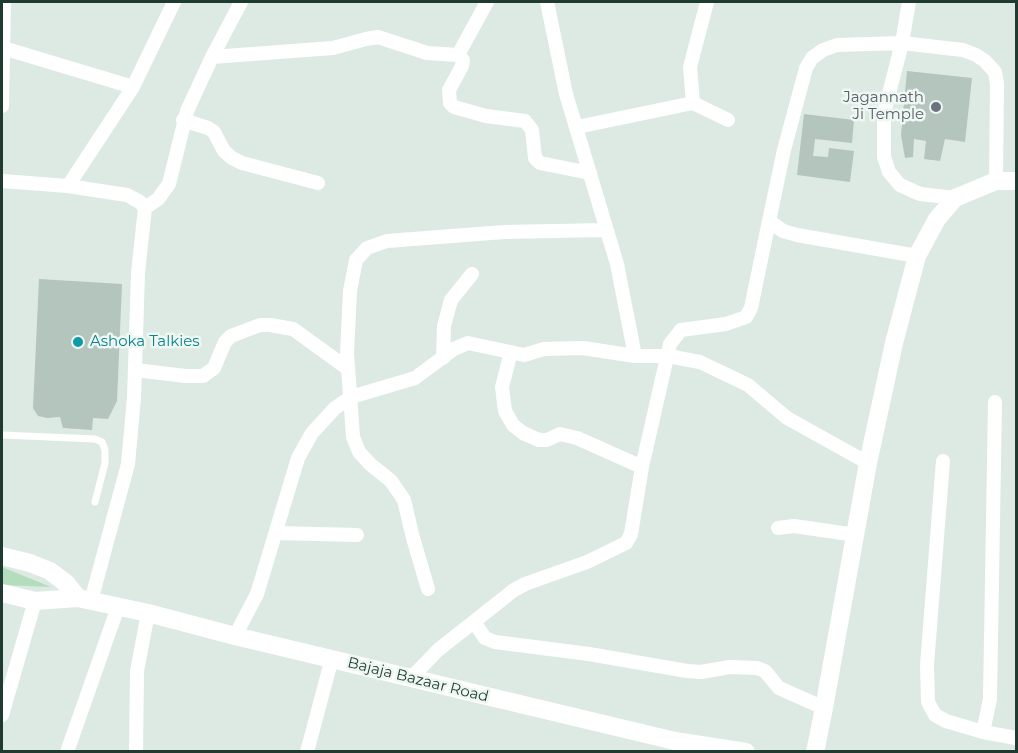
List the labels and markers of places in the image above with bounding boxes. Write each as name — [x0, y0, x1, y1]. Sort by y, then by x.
place label: Jagannath Ji Temple — [843, 89, 924, 124]
marker: Jagannath Ji Temple — [929, 100, 943, 114]
place label: Ashoka Talkies — [90, 333, 200, 351]
marker: Ashoka Talkies — [71, 335, 85, 349]

